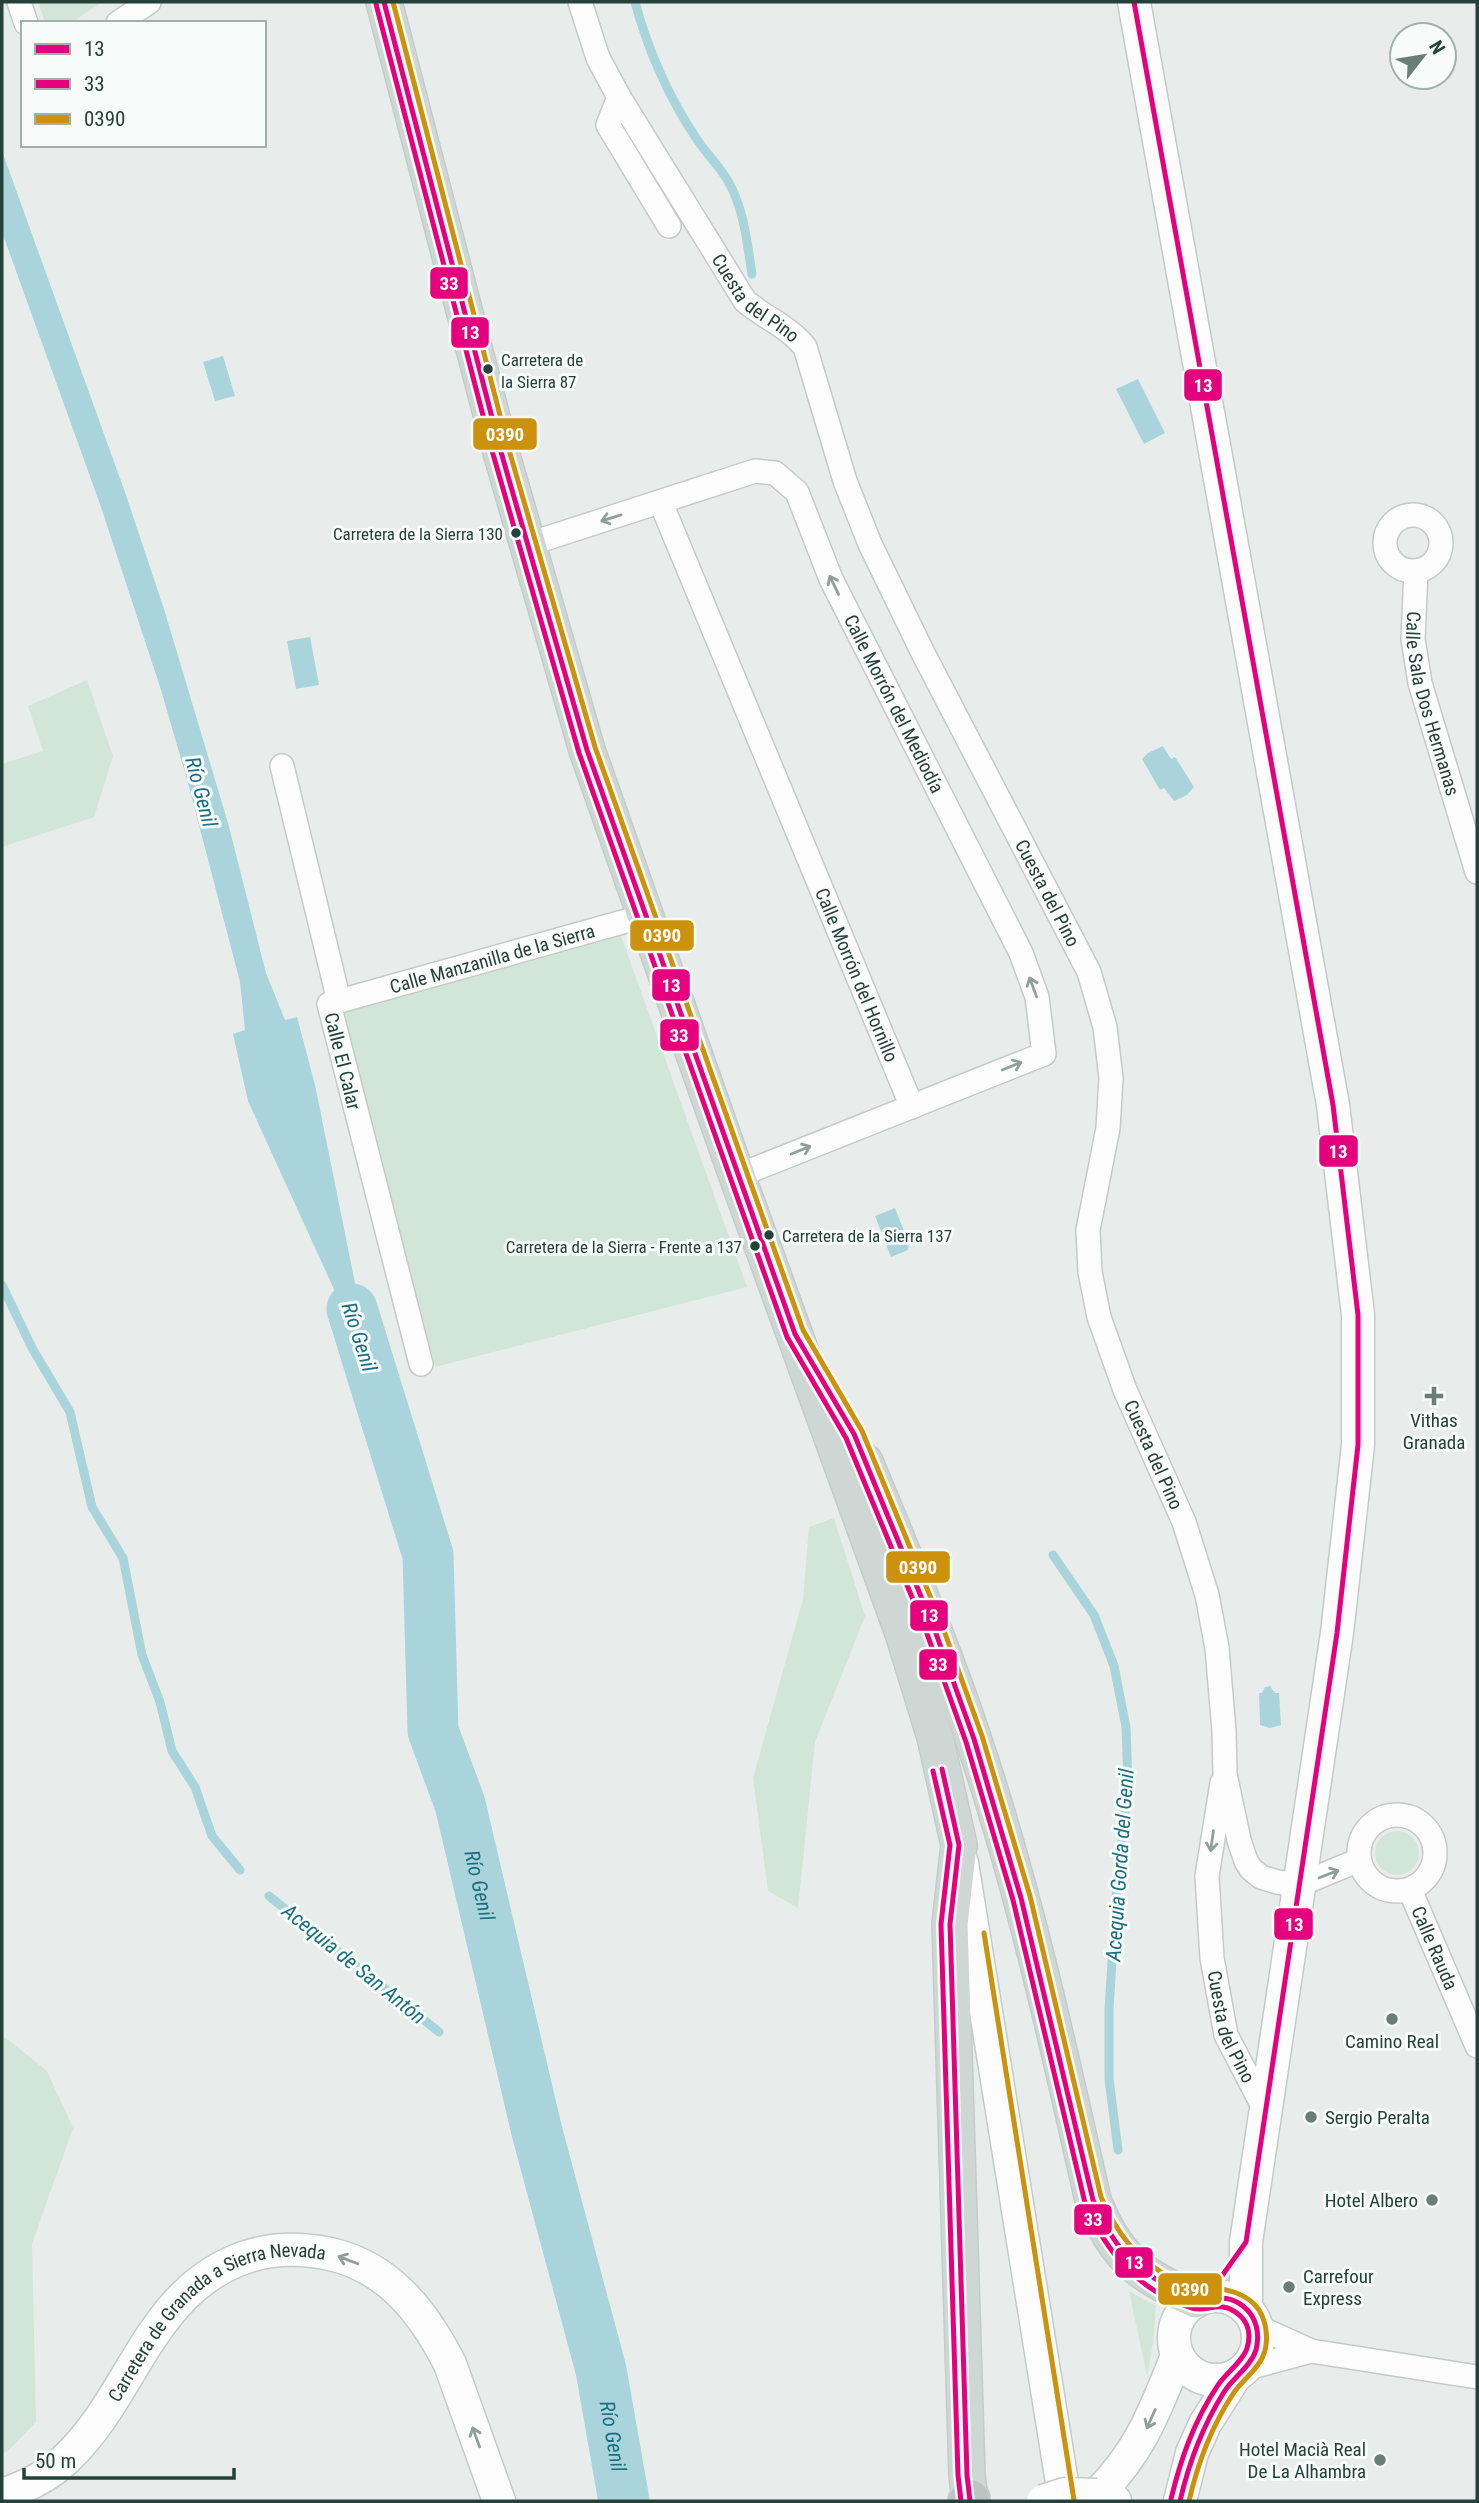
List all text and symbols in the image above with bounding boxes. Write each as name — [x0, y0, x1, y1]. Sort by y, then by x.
legend — [21, 21, 266, 147]
north arrow — [1388, 21, 1458, 91]
text: 13 — [84, 37, 105, 61]
text: N — [1424, 37, 1450, 58]
text: 33 — [84, 72, 105, 96]
text: 0390 — [84, 107, 125, 131]
street label: Cuesta del Pino — [707, 250, 804, 347]
line badge: 33 — [429, 266, 469, 300]
text: 33 — [439, 272, 459, 295]
line badge: 13 — [450, 316, 490, 349]
text: 13 — [460, 321, 480, 344]
place label: Carretera de la Sierra 87 — [501, 350, 583, 392]
marker: Carretera de la Sierra 87 — [481, 362, 495, 376]
line badge: 13 — [1183, 368, 1223, 402]
text: 13 — [1193, 374, 1213, 397]
line badge: 0390 — [472, 417, 538, 451]
text: 0390 — [486, 423, 524, 446]
one-way arrow — [600, 513, 622, 526]
place label: Carretera de la Sierra 130 — [333, 524, 503, 544]
marker: Carretera de la Sierra 130 — [509, 526, 523, 540]
one-way arrow — [827, 575, 841, 596]
street label: Calle Morrón del Mediodía — [839, 611, 949, 797]
street label: Calle Sala Dos Hermanas — [1401, 611, 1464, 798]
water label: Río Genil — [180, 754, 222, 830]
street label: Cuesta del Pino — [1010, 836, 1085, 950]
street label: Calle Morrón del Hornillo — [810, 885, 903, 1066]
street label: Calle Manzanilla de la Sierra — [387, 919, 597, 998]
line badge: 0390 — [629, 919, 695, 952]
text: 0390 — [643, 924, 681, 947]
line badge: 13 — [651, 968, 691, 1002]
text: 13 — [661, 974, 681, 997]
one-way arrow — [1026, 976, 1038, 998]
street label: Calle El Calar — [319, 1010, 366, 1112]
line badge: 33 — [659, 1018, 700, 1052]
text: 33 — [669, 1024, 689, 1047]
one-way arrow — [1001, 1059, 1022, 1072]
line badge: 13 — [1318, 1134, 1359, 1168]
text: 13 — [1328, 1140, 1348, 1163]
one-way arrow — [789, 1143, 811, 1156]
place label: Carretera de la Sierra 137 — [782, 1226, 952, 1246]
marker: Carretera de la Sierra 137 — [762, 1228, 776, 1242]
place label: Carretera de la Sierra - Frente a 137 — [506, 1237, 742, 1257]
marker: Carretera de la Sierra - Frente a 137 — [748, 1239, 762, 1253]
water label: Río Genil — [337, 1299, 382, 1375]
marker: Vithas Granada — [1424, 1386, 1444, 1406]
street label: Cuesta del Pino — [1119, 1396, 1188, 1513]
place label: Vithas Granada — [1403, 1409, 1465, 1454]
line badge: 0390 — [885, 1550, 951, 1584]
text: 0390 — [899, 1556, 937, 1579]
line badge: 13 — [909, 1599, 949, 1632]
text: 13 — [919, 1604, 939, 1627]
line badge: 33 — [918, 1648, 958, 1681]
text: 33 — [928, 1653, 948, 1676]
water label: Acequia Gorda del Genil — [1101, 1768, 1139, 1963]
one-way arrow — [1205, 1829, 1218, 1851]
water label: Río Genil — [459, 1848, 499, 1923]
one-way arrow — [1318, 1866, 1340, 1879]
water label: Acequia de San Antón — [277, 1898, 430, 2029]
street label: Calle Rauda — [1406, 1903, 1463, 1993]
line badge: 13 — [1273, 1907, 1314, 1941]
text: 13 — [1284, 1913, 1304, 1936]
street label: Cuesta del Pino — [1203, 1969, 1260, 2087]
marker: Camino Real — [1384, 2011, 1400, 2027]
place label: Camino Real — [1345, 2030, 1439, 2053]
place label: Sergio Peralta — [1325, 2106, 1430, 2129]
marker: Sergio Peralta — [1303, 2109, 1319, 2125]
place label: Hotel Albero — [1325, 2189, 1418, 2212]
marker: Hotel Albero — [1424, 2192, 1440, 2208]
line badge: 33 — [1073, 2203, 1113, 2236]
text: 33 — [1083, 2208, 1103, 2231]
street label: Carretera de Granada a Sierra Nevada — [103, 2239, 328, 2406]
line badge: 13 — [1114, 2246, 1154, 2279]
text: 13 — [1124, 2251, 1144, 2274]
one-way arrow — [338, 2253, 359, 2265]
place label: Carrefour Express — [1303, 2265, 1374, 2310]
line badge: 0390 — [1157, 2272, 1223, 2306]
text: 0390 — [1171, 2278, 1209, 2301]
marker: Carrefour Express — [1281, 2279, 1297, 2295]
water label: Río Genil — [595, 2399, 631, 2474]
one-way arrow — [1144, 2408, 1157, 2429]
one-way arrow — [469, 2426, 481, 2448]
scale bar — [24, 2436, 234, 2480]
place label: Hotel Macià Real De La Alhambra — [1239, 2438, 1366, 2483]
text: 50 m — [35, 2449, 76, 2473]
marker: Hotel Macià Real De La Alhambra — [1372, 2452, 1388, 2468]

